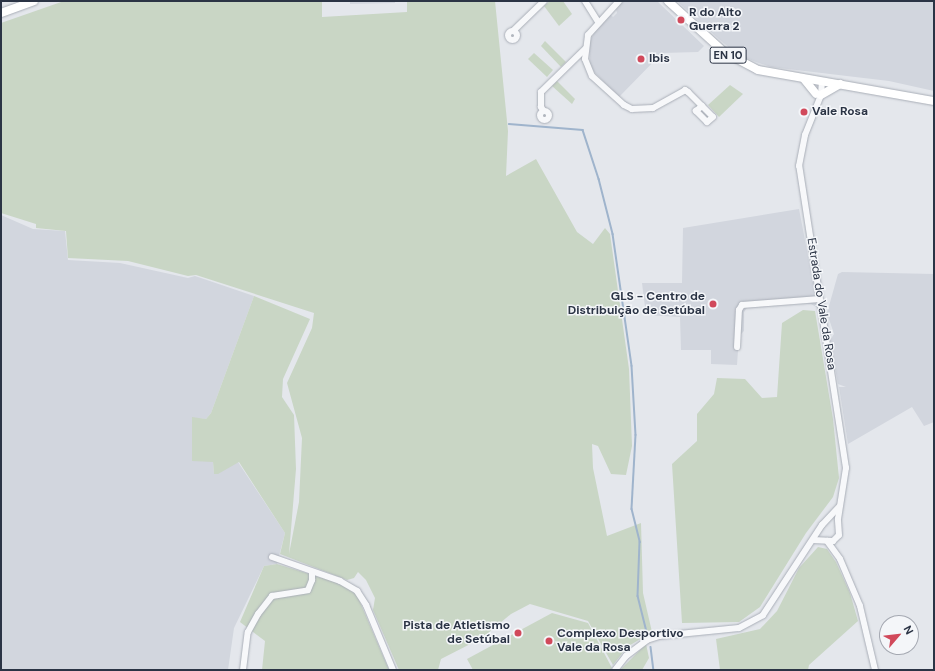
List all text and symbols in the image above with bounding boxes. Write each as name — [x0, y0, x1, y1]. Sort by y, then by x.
place label: R do Alto Guerra 2 — [689, 6, 741, 34]
marker: R do Alto Guerra 2 — [676, 15, 686, 25]
road number: EN 10 — [709, 46, 747, 64]
place label: Ibis — [649, 52, 670, 66]
marker: Ibis — [636, 54, 646, 64]
place label: Vale Rosa — [812, 105, 868, 119]
marker: Vale Rosa — [799, 107, 809, 117]
street label: Estrada do Vale da Rosa — [803, 237, 839, 371]
place label: GLS - Centro de Distribuição de Setúbal — [568, 290, 705, 318]
marker: GLS - Centro de Distribuição de Setúbal — [708, 299, 718, 309]
north arrow — [879, 615, 919, 655]
place label: Pista de Atletismo de Setúbal — [403, 619, 510, 647]
text: N — [901, 623, 917, 637]
place label: Complexo Desportivo Vale da Rosa — [557, 627, 683, 655]
marker: Pista de Atletismo de Setúbal — [513, 628, 523, 638]
marker: Complexo Desportivo Vale da Rosa — [544, 636, 554, 646]

